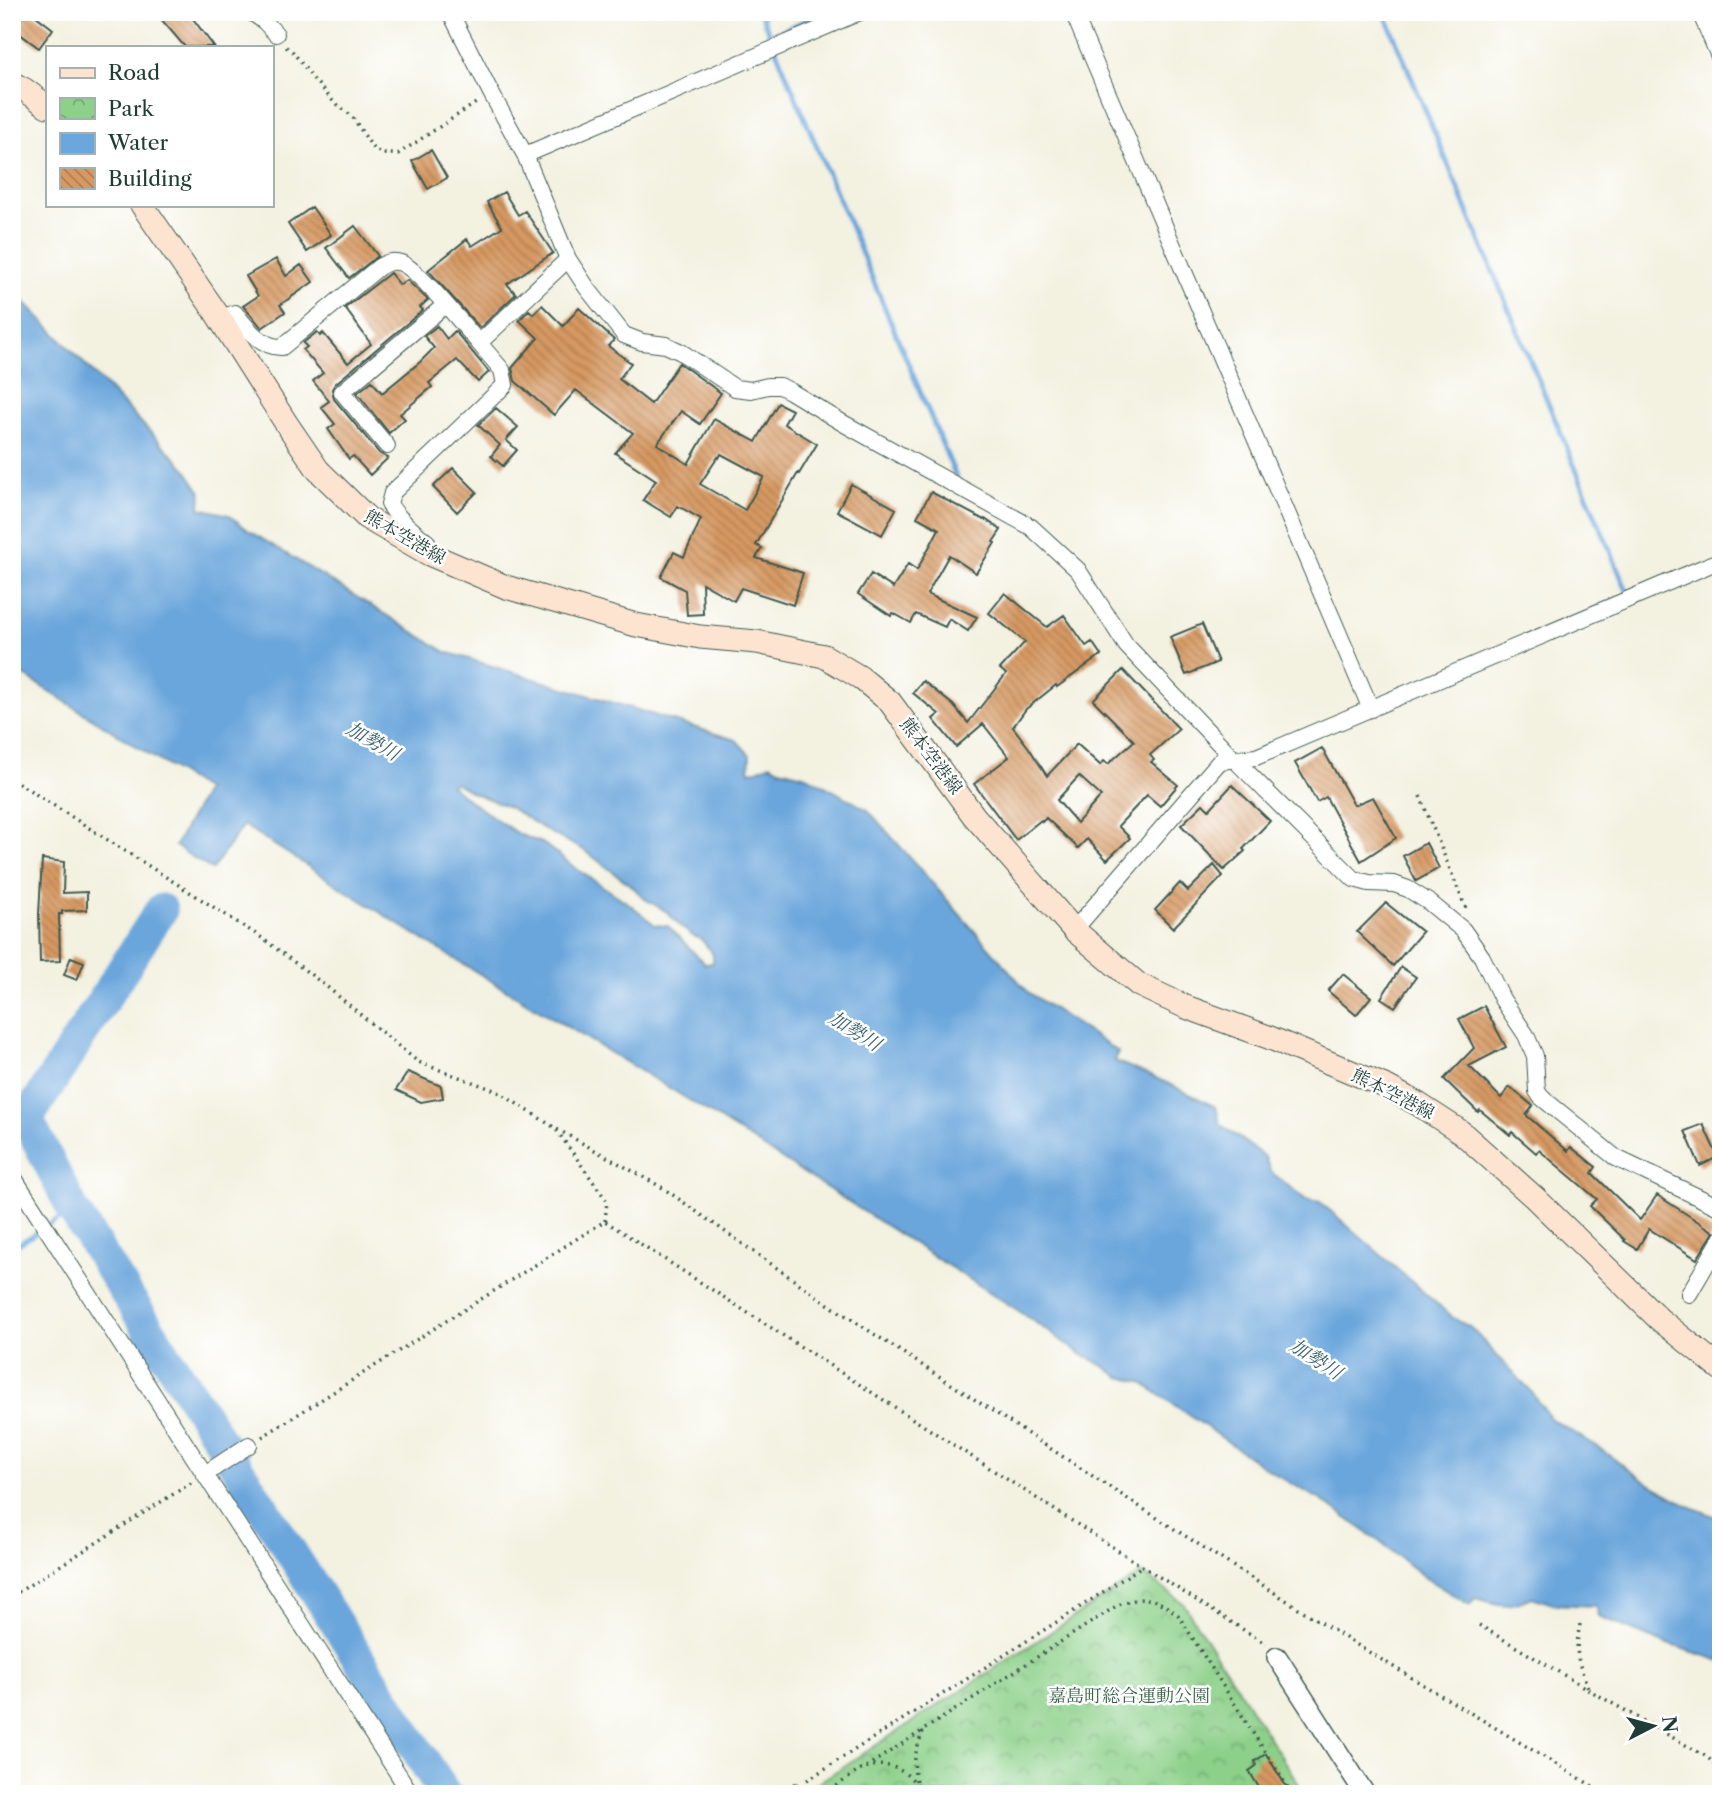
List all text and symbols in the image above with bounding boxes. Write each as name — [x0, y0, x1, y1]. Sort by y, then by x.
legend — [46, 46, 273, 206]
text: Road — [108, 60, 160, 85]
text: Park — [108, 96, 154, 121]
text: Water — [107, 130, 168, 155]
text: Building — [108, 166, 193, 191]
street label: 熊本空港線 — [361, 505, 449, 569]
street label: 熊本空港線 — [895, 713, 967, 799]
water label: 加勢川 — [343, 717, 405, 766]
water label: 加勢川 — [825, 1006, 887, 1057]
street label: 熊本空港線 — [1348, 1064, 1438, 1124]
water label: 加勢川 — [1286, 1334, 1348, 1385]
park label: 嘉島町総合運動公園 — [1048, 1685, 1210, 1707]
north arrow — [1618, 1690, 1688, 1760]
text: N — [1657, 1715, 1682, 1734]

